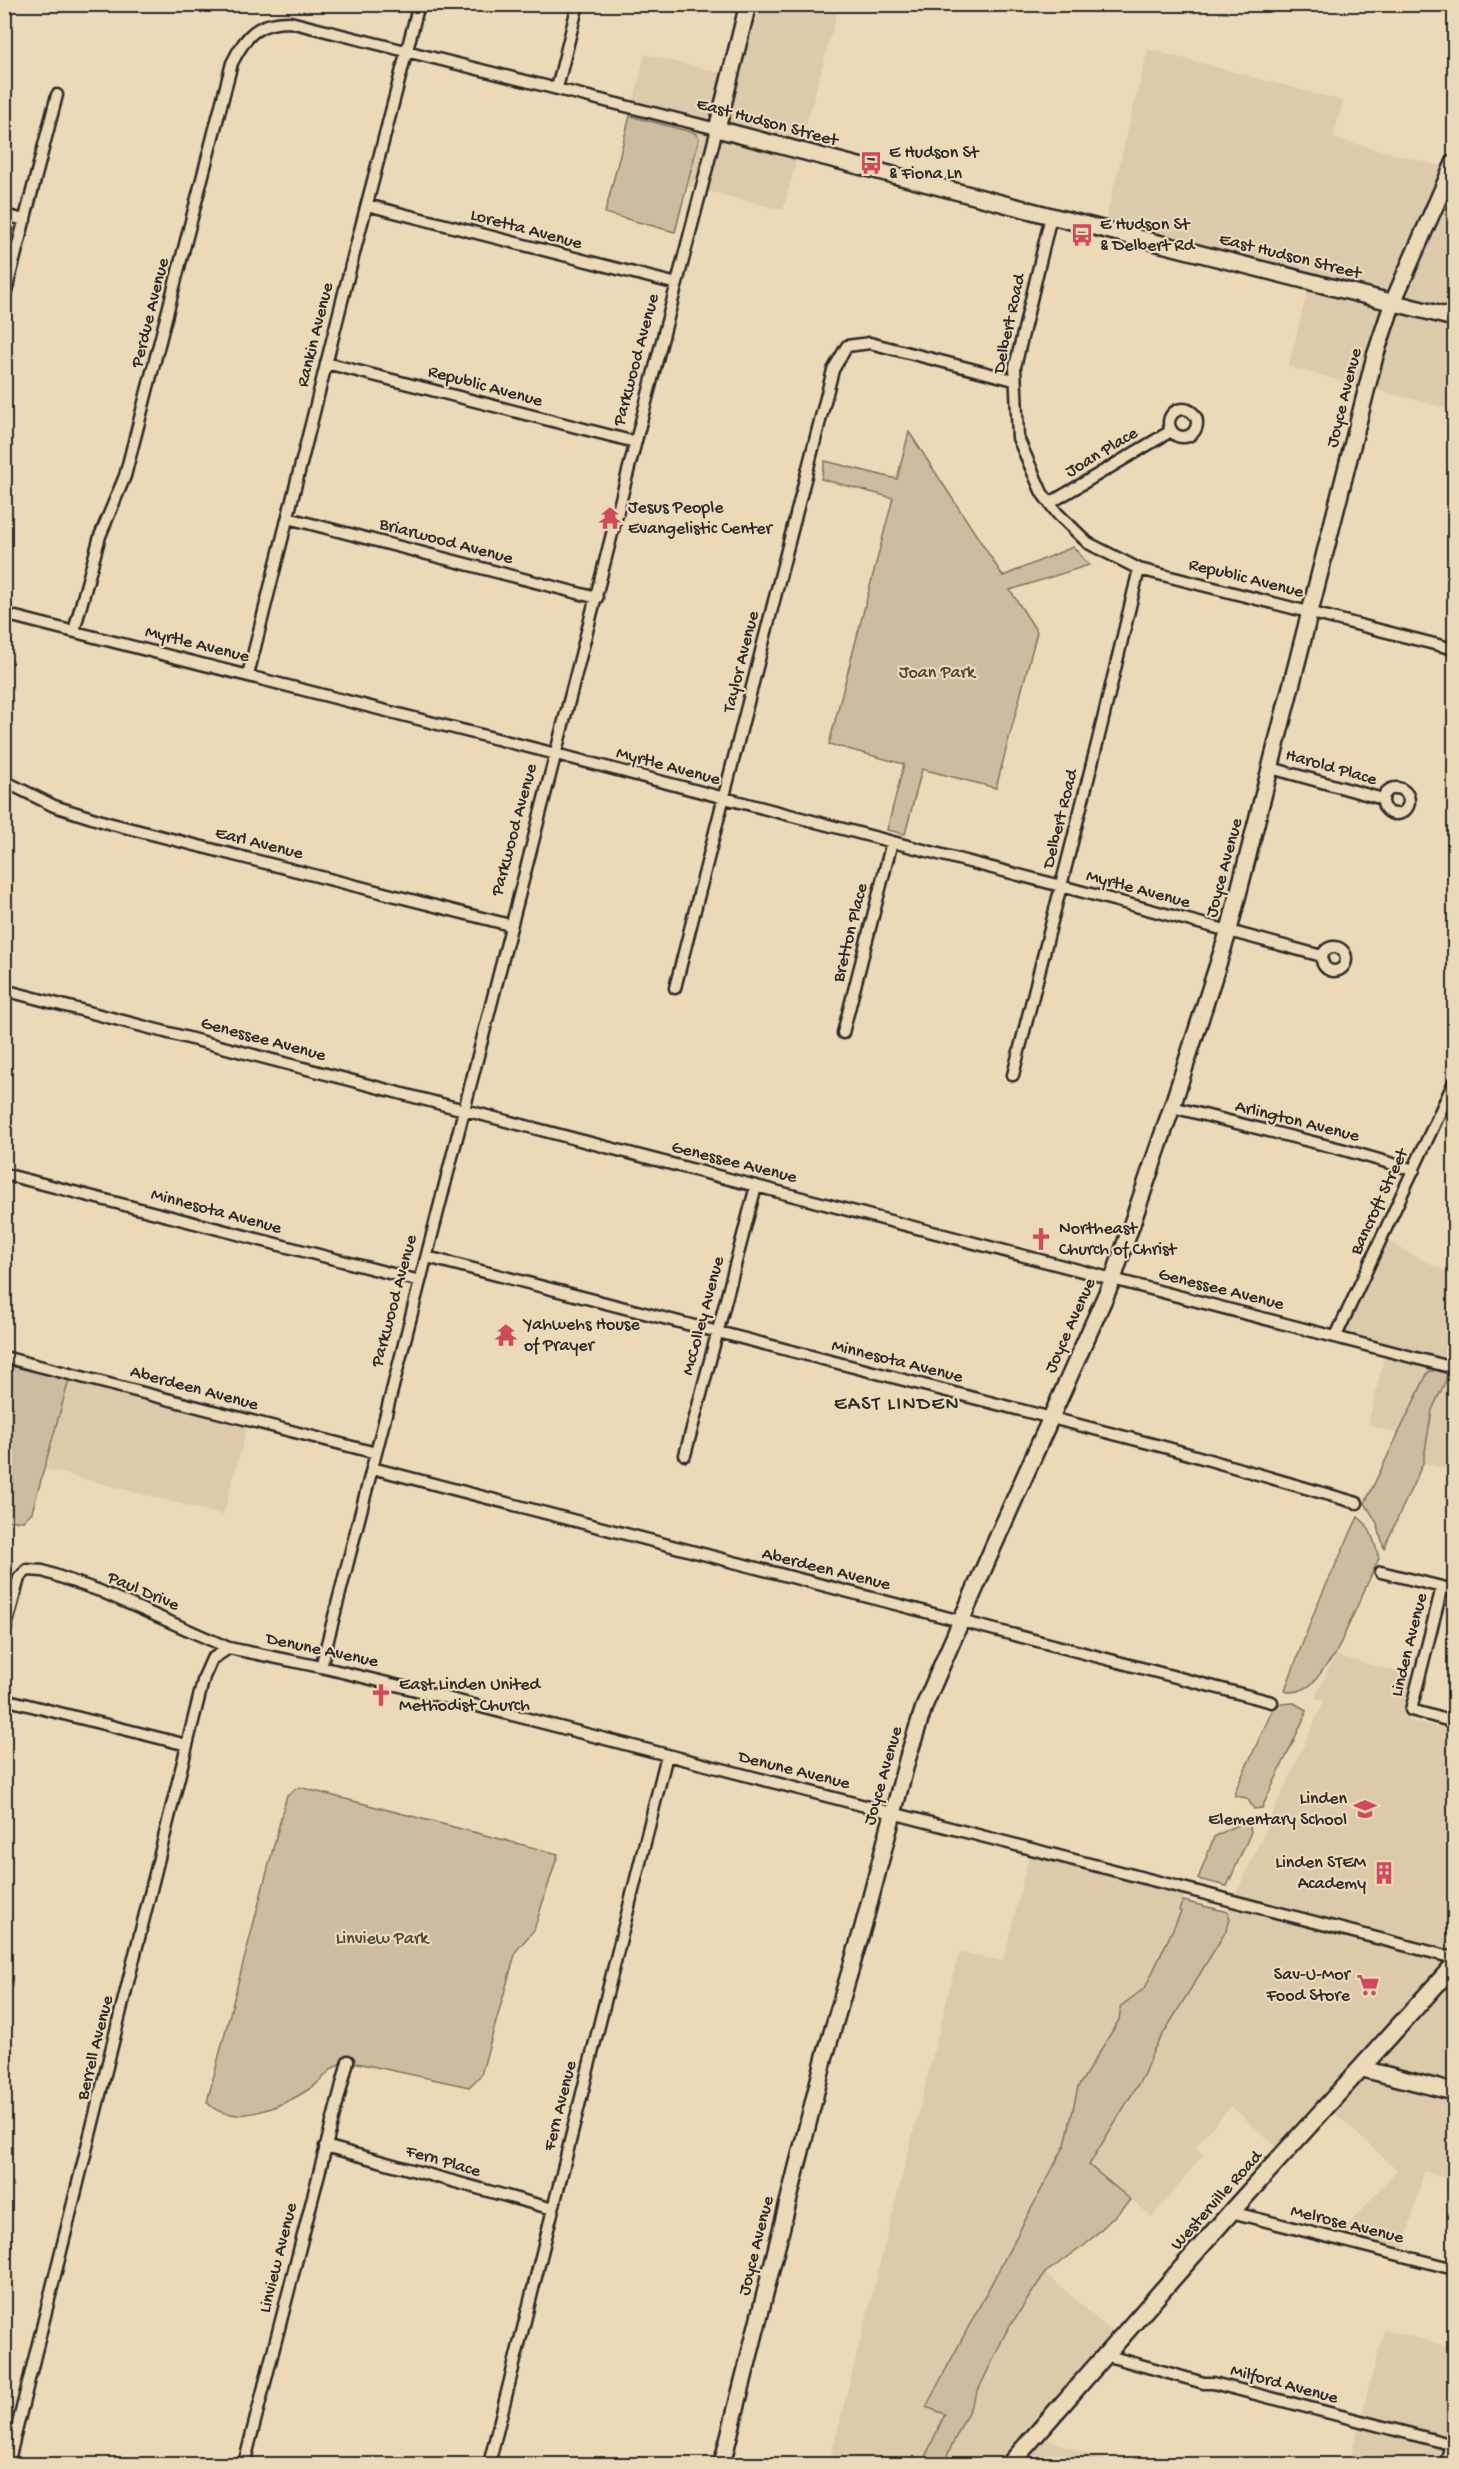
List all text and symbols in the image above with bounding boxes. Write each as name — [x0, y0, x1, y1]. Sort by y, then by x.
street label: East Hudson Street — [694, 94, 842, 152]
place label: E Hudson St & Fiona Ln — [889, 143, 980, 185]
bus stop icon: E Hudson St & Fiona Ln — [858, 150, 884, 176]
street label: Loretta Avenue — [468, 205, 585, 255]
place label: E Hudson St & Delbert Rd — [1100, 215, 1196, 257]
bus stop icon: E Hudson St & Delbert Rd — [1069, 222, 1095, 248]
street label: East Hudson Street — [1217, 229, 1365, 285]
street label: Perdue Avenue — [127, 255, 175, 371]
street label: Delbert Road — [989, 271, 1031, 377]
street label: Rankin Avenue — [293, 280, 339, 389]
street label: Parkwood Avenue — [609, 291, 665, 429]
street label: Joyce Avenue — [1323, 346, 1368, 450]
street label: Republic Avenue — [425, 362, 545, 413]
street label: Joan Place — [1062, 423, 1143, 483]
place label: Jesus People Evangelistic Center — [628, 498, 774, 540]
temple icon: Jesus People Evangelistic Center — [597, 505, 623, 531]
street label: Briarwood Avenue — [376, 514, 516, 570]
street label: Republic Avenue — [1186, 555, 1306, 604]
street label: Taylor Avenue — [719, 608, 765, 716]
street label: Myrtle Avenue — [143, 622, 252, 668]
park label: Joan Park — [899, 663, 977, 684]
street label: Myrtle Avenue — [614, 743, 723, 791]
street label: Harold Place — [1283, 745, 1380, 791]
street label: Parkwood Avenue — [487, 761, 543, 899]
street label: Delbert Road — [1038, 766, 1084, 872]
street label: Joyce Avenue — [1202, 816, 1248, 920]
street label: Earl Avenue — [213, 823, 306, 865]
street label: Myrtle Avenue — [1084, 866, 1193, 914]
street label: Bretton Place — [828, 881, 874, 986]
street label: Genessee Avenue — [198, 1013, 329, 1067]
street label: Arlington Avenue — [1233, 1096, 1362, 1148]
street label: Genessee Avenue — [669, 1137, 800, 1189]
street label: Bancroft Street — [1346, 1144, 1414, 1259]
street label: Minnesota Avenue — [148, 1184, 284, 1240]
place label: Northeast Church of Christ — [1059, 1219, 1178, 1261]
church icon: Northeast Church of Christ — [1028, 1226, 1054, 1252]
street label: Parkwood Avenue — [367, 1232, 423, 1370]
street label: McColley Avenue — [678, 1254, 730, 1378]
street label: Genessee Avenue — [1156, 1264, 1287, 1316]
street label: Joyce Avenue — [1041, 1275, 1102, 1377]
place label: Yahwehs House of Prayer — [522, 1315, 640, 1357]
temple icon: Yahwehs House of Prayer — [493, 1322, 519, 1348]
street label: Minnesota Avenue — [829, 1336, 965, 1389]
street label: Aberdeen Avenue — [128, 1362, 261, 1416]
district label: EAST LINDEN — [834, 1394, 960, 1417]
street label: Aberdeen Avenue — [759, 1544, 893, 1596]
street label: Paul Drive — [103, 1567, 183, 1617]
street label: Linden Avenue — [1387, 1590, 1433, 1699]
street label: Denune Avenue — [263, 1629, 381, 1673]
place label: East Linden United Methodist Church — [399, 1675, 542, 1717]
church icon: East Linden United Methodist Church — [368, 1682, 394, 1708]
street label: Joyce Avenue — [860, 1724, 908, 1828]
street label: Denune Avenue — [735, 1747, 853, 1795]
place label: Linden Elementary School — [1208, 1789, 1347, 1831]
school or university icon: Linden Elementary School — [1352, 1796, 1378, 1822]
place label: Linden STEM Academy — [1275, 1853, 1367, 1895]
building icon: Linden STEM Academy — [1371, 1860, 1397, 1886]
park label: Linview Park — [336, 1929, 430, 1950]
place label: Sav-U-Mor Food Store — [1266, 1965, 1352, 2007]
supermarket icon: Sav-U-Mor Food Store — [1355, 1972, 1381, 1998]
street label: Berrell Avenue — [73, 1993, 119, 2103]
street label: Fern Avenue — [539, 2058, 582, 2154]
street label: Fern Place — [402, 2141, 484, 2183]
street label: Westerville Road — [1167, 2146, 1268, 2255]
street label: Joyce Avenue — [735, 2194, 780, 2298]
street label: Linview Avenue — [255, 2200, 303, 2315]
street label: Melrose Avenue — [1288, 2201, 1406, 2249]
street label: Milford Avenue — [1228, 2361, 1341, 2410]

